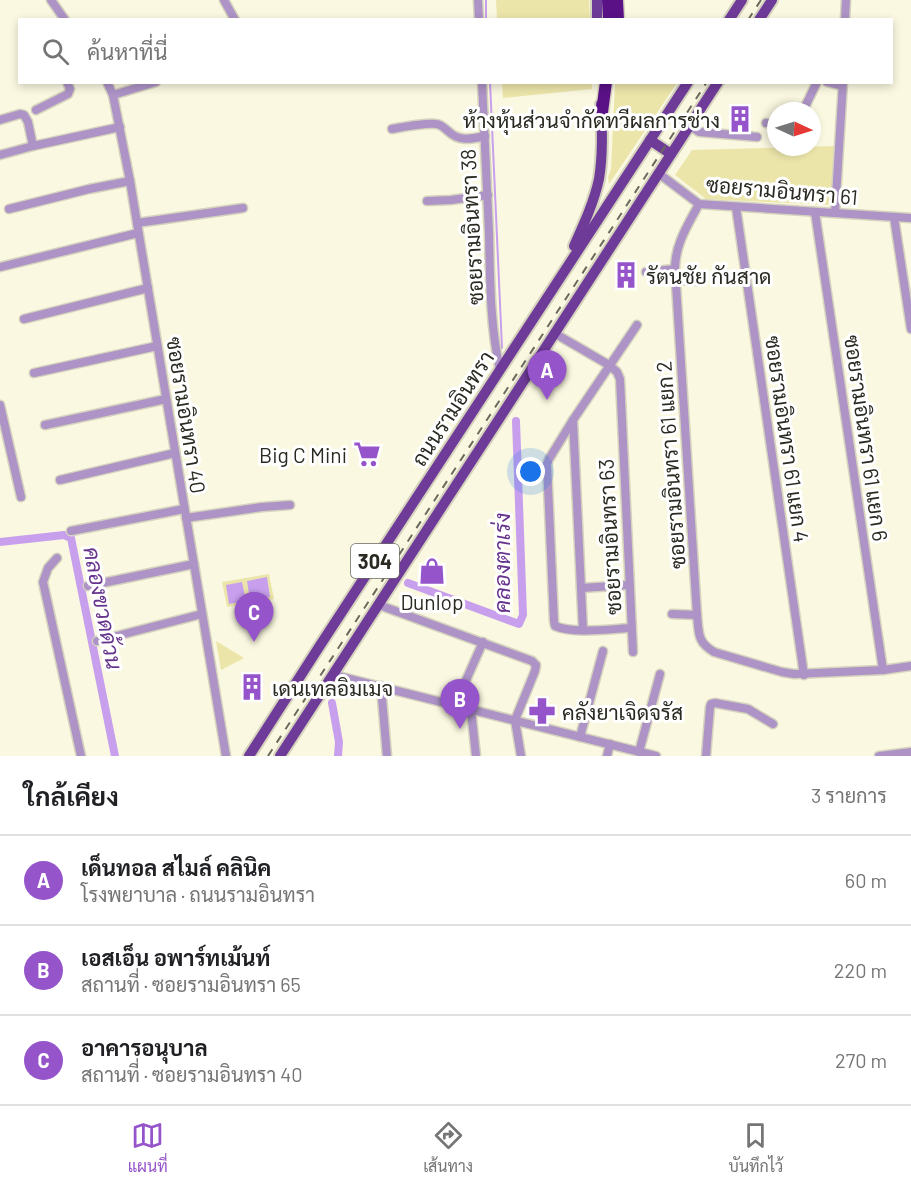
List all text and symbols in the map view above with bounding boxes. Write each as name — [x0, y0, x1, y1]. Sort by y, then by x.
search box — [18, 18, 893, 84]
icon: search — [39, 35, 72, 68]
text: ค้นหาที่นี่ — [87, 38, 167, 64]
north arrow — [767, 102, 821, 156]
building icon: ห้างหุ้นส่วนจำกัดทวีผลการช่าง — [725, 104, 755, 134]
place label: ห้างหุ้นส่วนจำกัดทวีผลการช่าง — [463, 107, 720, 135]
street label: ซอยรามอินทรา 38 — [454, 148, 488, 306]
street label: ซอยรามอินทรา 61 — [705, 171, 859, 209]
building icon: รัตนชัย กันสาด — [611, 260, 641, 290]
place label: รัตนชัย กันสาด — [646, 263, 772, 288]
street label: ซอยรามอินทรา 61 แยก 6 — [840, 333, 894, 543]
street label: ซอยรามอินทรา 61 แยก 4 — [761, 334, 815, 544]
street label: ซอยรามอินทรา 40 — [162, 335, 212, 495]
street label: ถนนรามอินทรา — [406, 346, 498, 470]
pin: A — [528, 350, 566, 400]
street label: ซอยรามอินทรา 61 แยก 2 — [650, 360, 690, 570]
supermarket icon: Big C Mini — [352, 439, 382, 469]
place label: Big C Mini — [259, 442, 347, 467]
your location — [516, 457, 545, 486]
street label: ซอยรามอินทรา 63 — [592, 458, 626, 616]
water label: คลองตาเร่ง — [488, 513, 514, 613]
water label: คลองขวดด้วน — [79, 544, 129, 672]
road number: 304 — [351, 544, 399, 578]
shop icon: Dunlop — [417, 556, 447, 586]
place label: Dunlop — [400, 589, 464, 614]
pin: C — [234, 592, 274, 642]
building icon: เดนเทลอิมเมจ — [237, 672, 267, 702]
place label: เดนเทลอิมเมจ — [272, 675, 393, 700]
pin: B — [440, 680, 480, 729]
pharmacy icon: คลังยาเจิดจรัส — [527, 696, 557, 726]
place label: คลังยาเจิดจรัส — [562, 699, 683, 724]
text: ใกล้เคียง — [24, 780, 119, 811]
text: 3 รายการ — [811, 783, 887, 807]
text: เด็นทอล สไมล์ คลินิค — [81, 854, 271, 880]
text: A — [37, 868, 50, 892]
text: 60 m — [845, 868, 887, 892]
text: โรงพยาบาล · ถนนรามอินทรา — [81, 882, 315, 906]
text: เอสเอ็น อพาร์ทเม้นท์ — [81, 944, 271, 970]
text: B — [37, 958, 50, 982]
text: 220 m — [834, 958, 887, 982]
text: สถานที่ · ซอยรามอินทรา 65 — [81, 972, 301, 996]
text: อาคารอนุบาล — [81, 1034, 208, 1060]
text: C — [37, 1048, 50, 1072]
text: 270 m — [835, 1048, 887, 1072]
text: สถานที่ · ซอยรามอินทรา 40 — [81, 1062, 302, 1086]
tab: แผนที่ — [128, 1119, 168, 1176]
tab: เส้นทาง — [423, 1119, 473, 1176]
tab: บันทึกไว้ — [729, 1119, 783, 1176]

